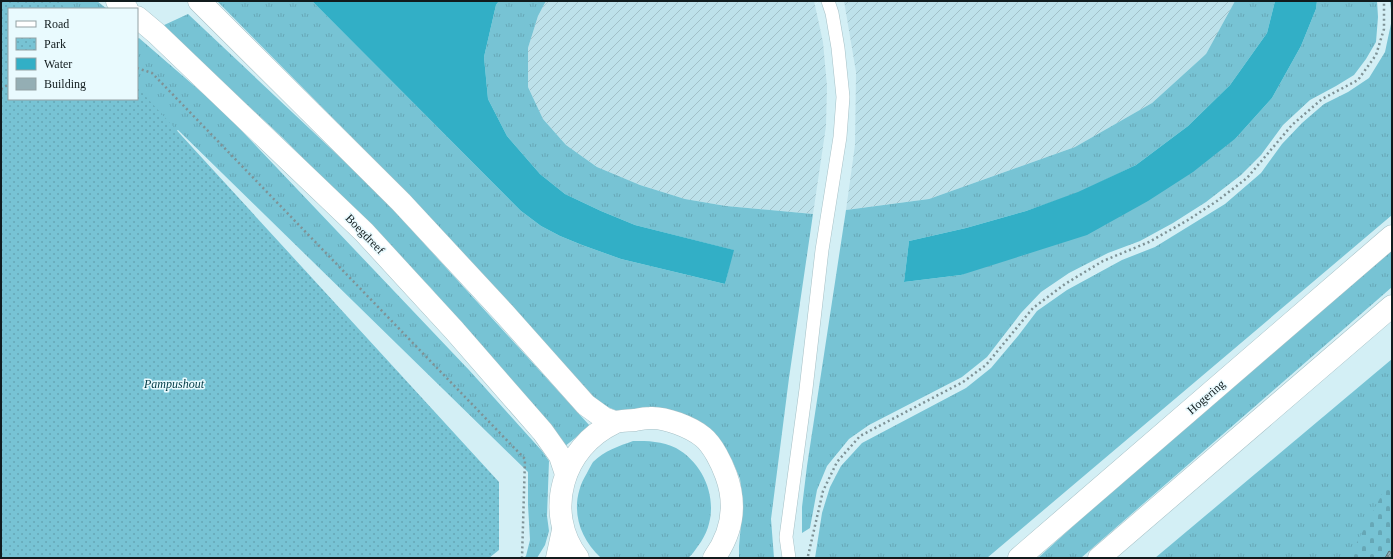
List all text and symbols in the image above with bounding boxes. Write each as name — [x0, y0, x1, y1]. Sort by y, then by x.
legend — [8, 8, 138, 100]
text: Road — [44, 17, 69, 31]
text: Park — [44, 37, 66, 51]
text: Water — [44, 57, 72, 71]
text: Building — [44, 77, 86, 91]
street label: Boegdreef — [343, 211, 387, 257]
park label: Pampushout — [143, 377, 205, 391]
street label: Hogering — [1184, 377, 1228, 417]

